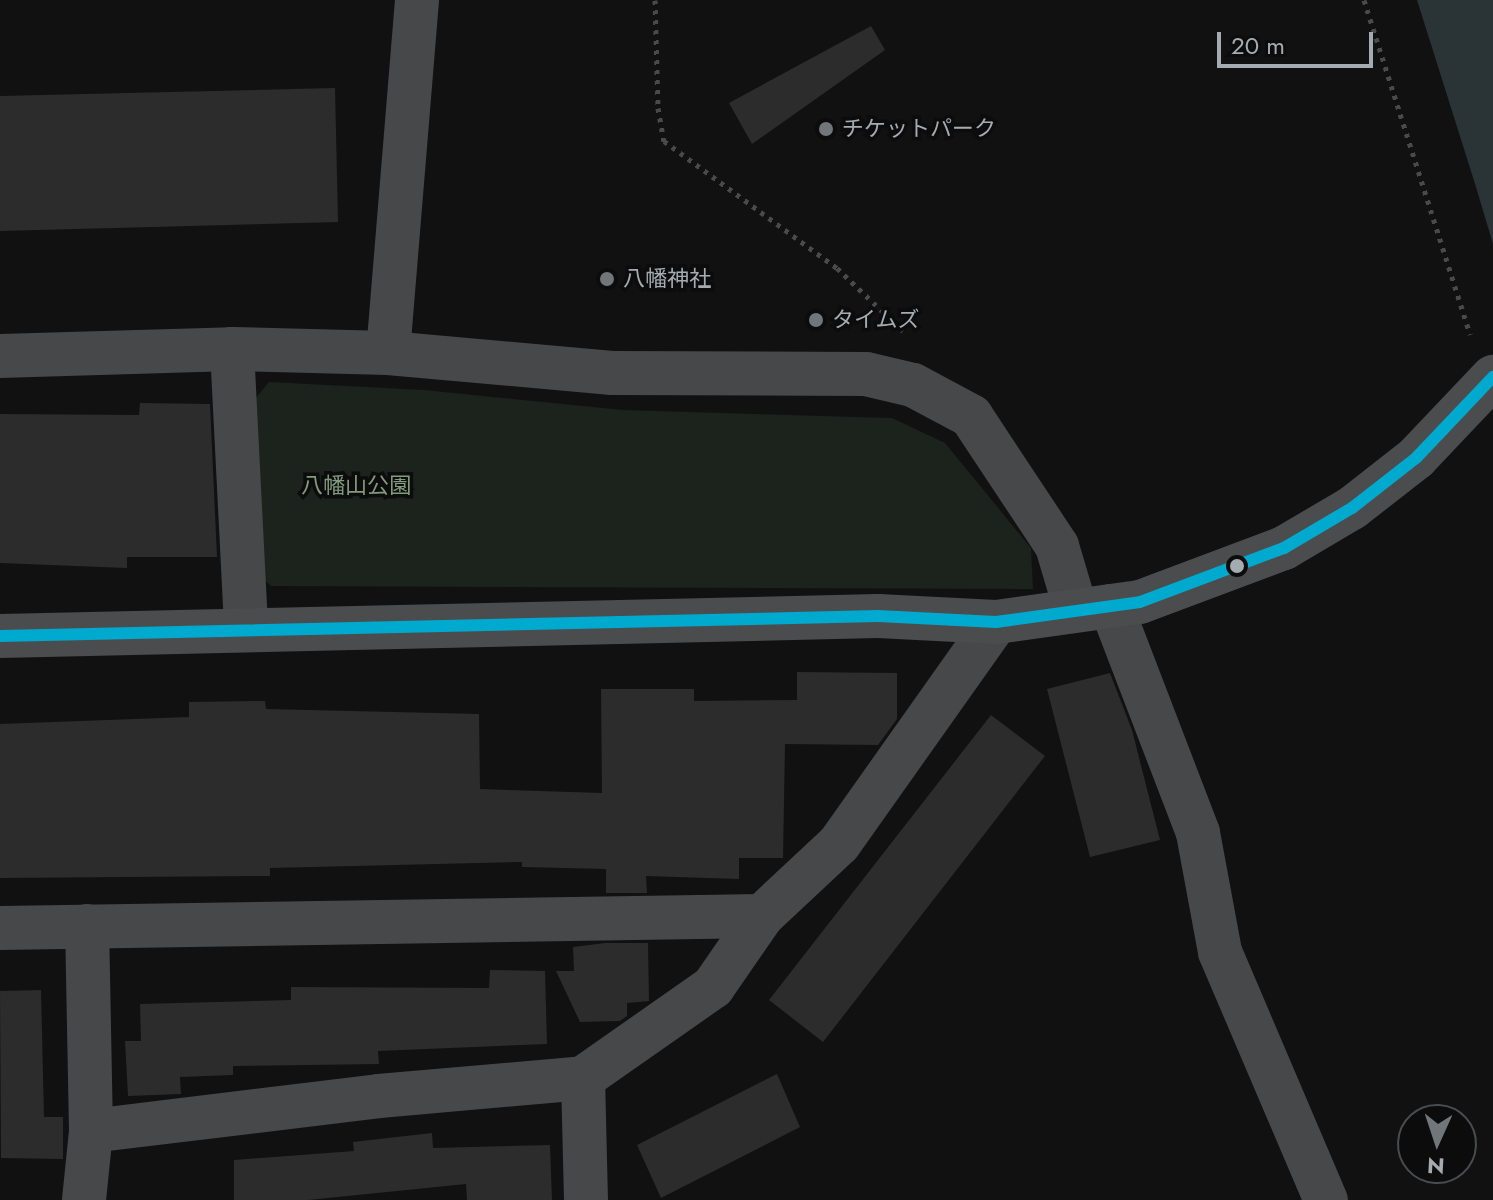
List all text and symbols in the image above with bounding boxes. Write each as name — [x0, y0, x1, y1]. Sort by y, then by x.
scale bar — [1221, 16, 1377, 66]
text: 20 m — [1231, 28, 1285, 63]
place label: チケットパーク — [842, 116, 996, 142]
marker: チケットパーク — [817, 120, 835, 138]
place label: 八幡神社 — [623, 266, 711, 292]
marker: 八幡神社 — [598, 270, 616, 288]
place label: タイムズ — [832, 307, 920, 333]
marker: タイムズ — [807, 311, 825, 329]
park label: 八幡山公園 — [301, 473, 411, 499]
unlabelled marker — [1229, 558, 1245, 574]
north arrow — [1397, 1104, 1477, 1184]
text: N — [1426, 1150, 1445, 1182]

